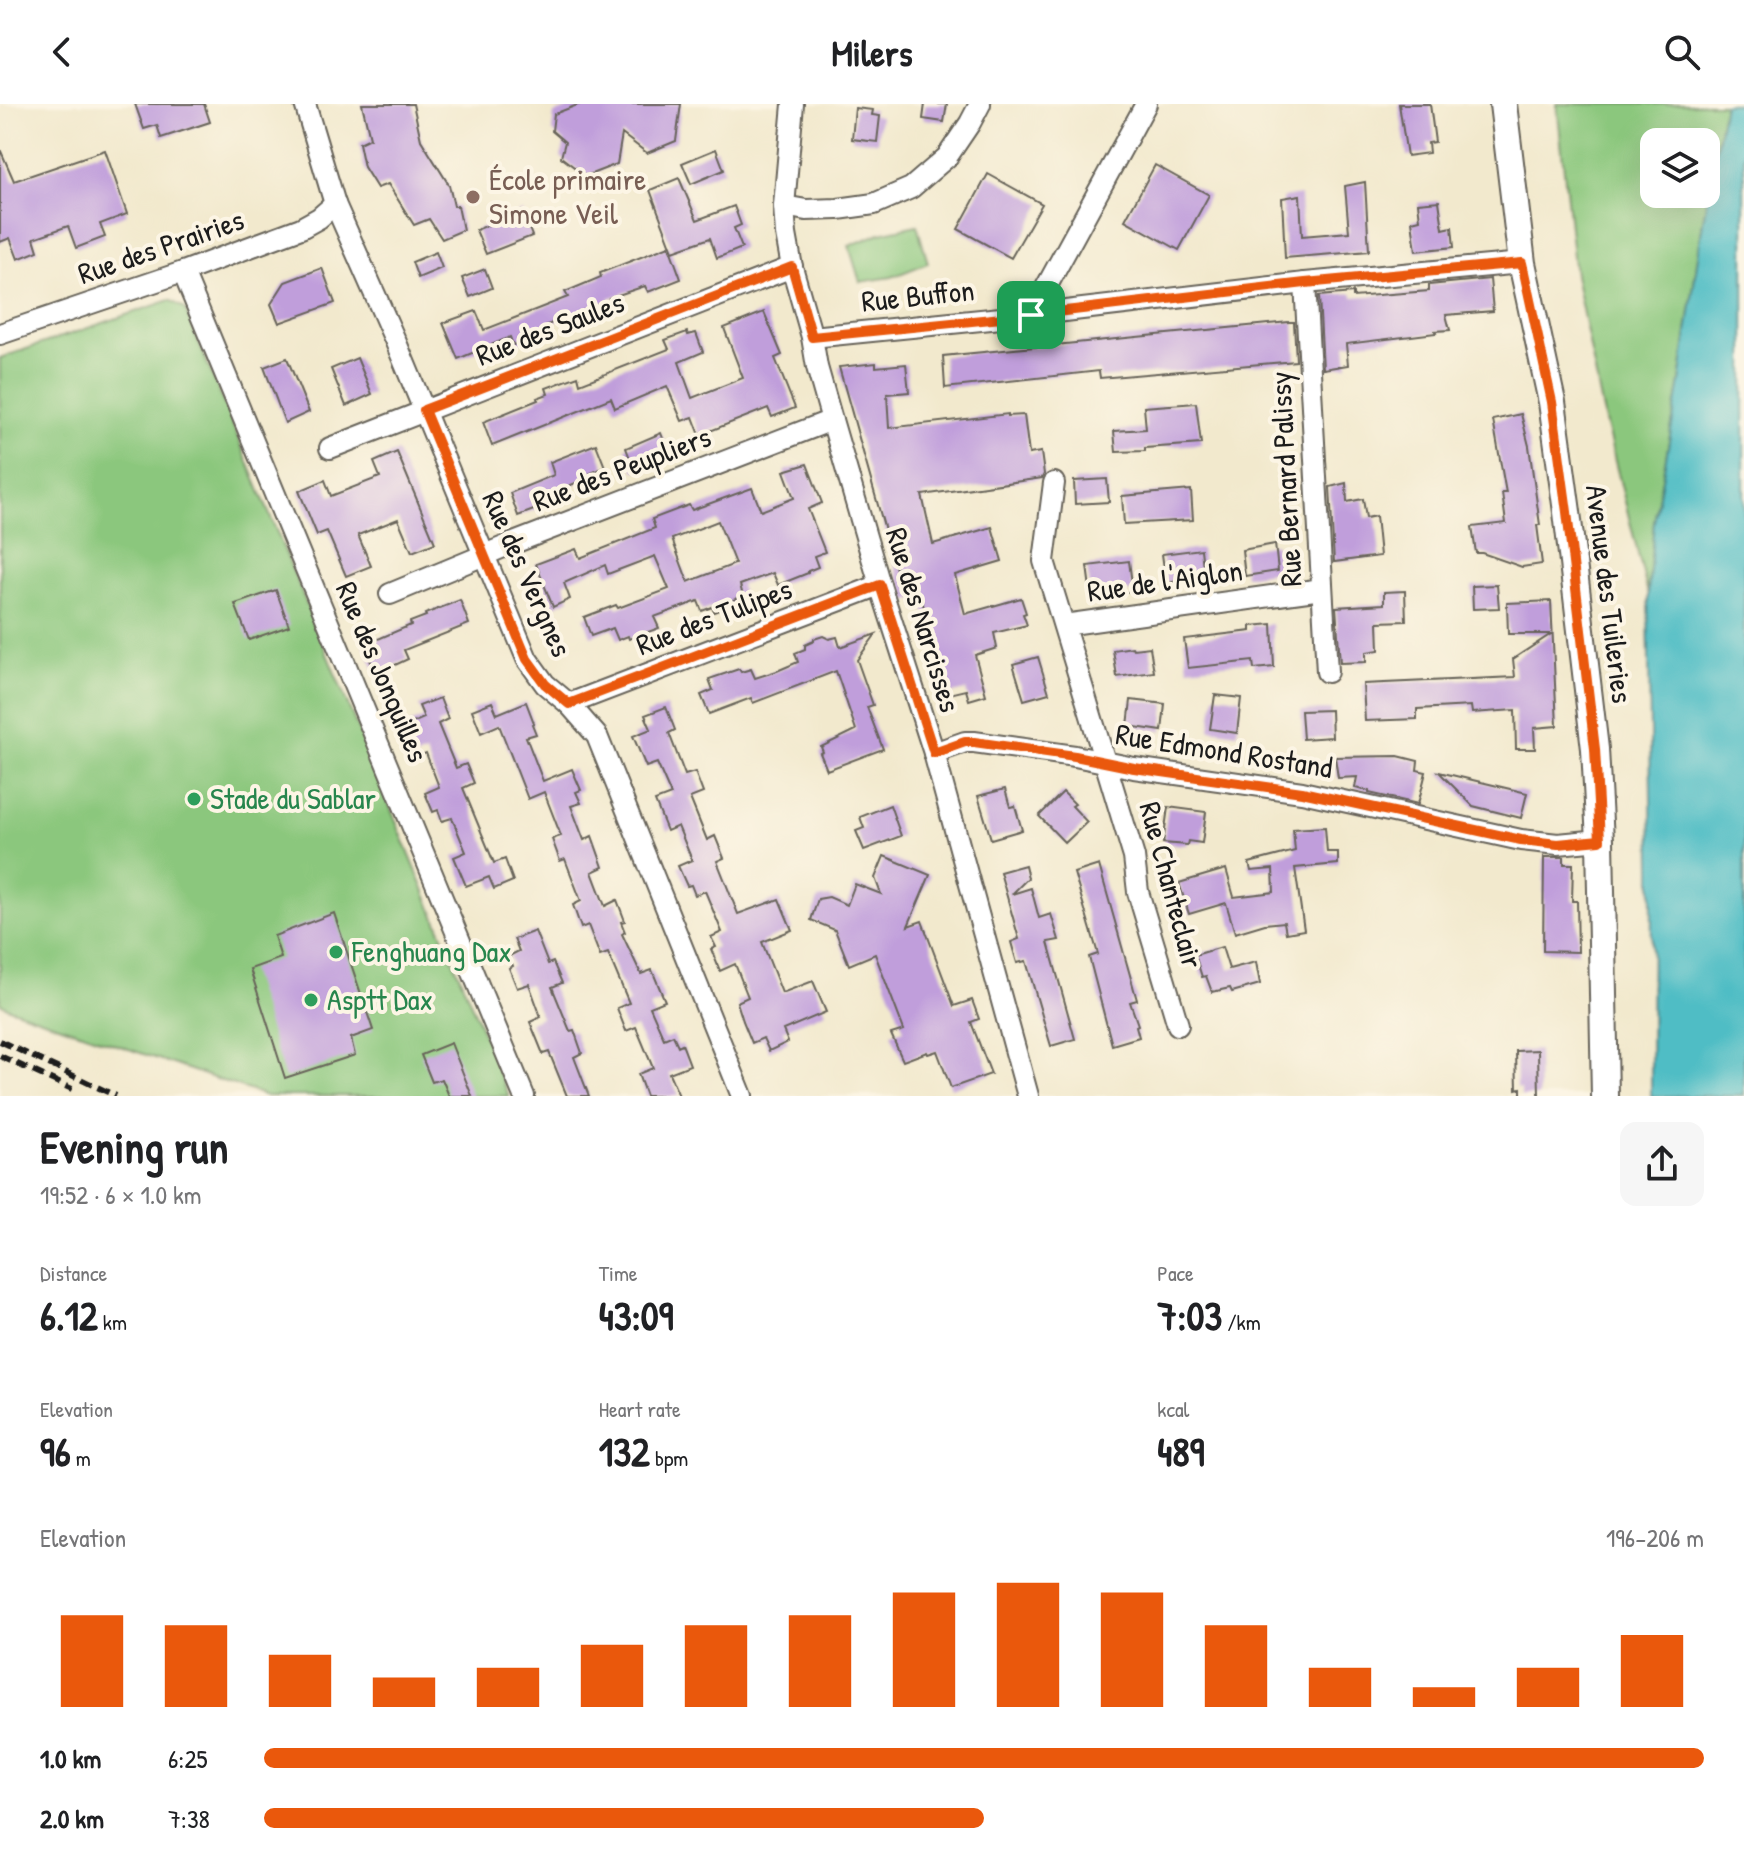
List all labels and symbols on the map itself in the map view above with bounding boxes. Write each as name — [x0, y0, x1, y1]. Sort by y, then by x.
place label: École primaire Simone Veil — [489, 159, 646, 233]
marker: École primaire Simone Veil — [464, 188, 482, 206]
street label: Rue des Prairies — [72, 199, 249, 293]
street label: Rue Buffon — [860, 269, 976, 321]
pin — [997, 281, 1065, 349]
street label: Rue des Saules — [470, 282, 629, 375]
street label: Rue Bernard Palissy — [1259, 370, 1311, 588]
street label: Rue des Peupliers — [527, 416, 716, 520]
street label: Avenue des Tuileries — [1577, 483, 1643, 705]
street label: Rue des Vergnes — [474, 484, 582, 663]
street label: Rue des Narcisses — [877, 523, 971, 717]
street label: Rue de l'Aiglon — [1085, 549, 1245, 611]
street label: Rue des Tulipes — [630, 568, 797, 664]
street label: Rue des Jonquilles — [327, 575, 439, 768]
street label: Rue Edmond Rostand — [1113, 713, 1336, 787]
place label: Stade du Sablar — [210, 778, 377, 818]
marker: Stade du Sablar — [185, 790, 203, 808]
street label: Rue Chanteclair — [1131, 797, 1213, 973]
place label: Fenghuang Dax — [351, 931, 512, 971]
marker: Fenghuang Dax — [327, 943, 345, 961]
place label: Asptt Dax — [327, 979, 433, 1019]
marker: Asptt Dax — [302, 991, 320, 1009]

